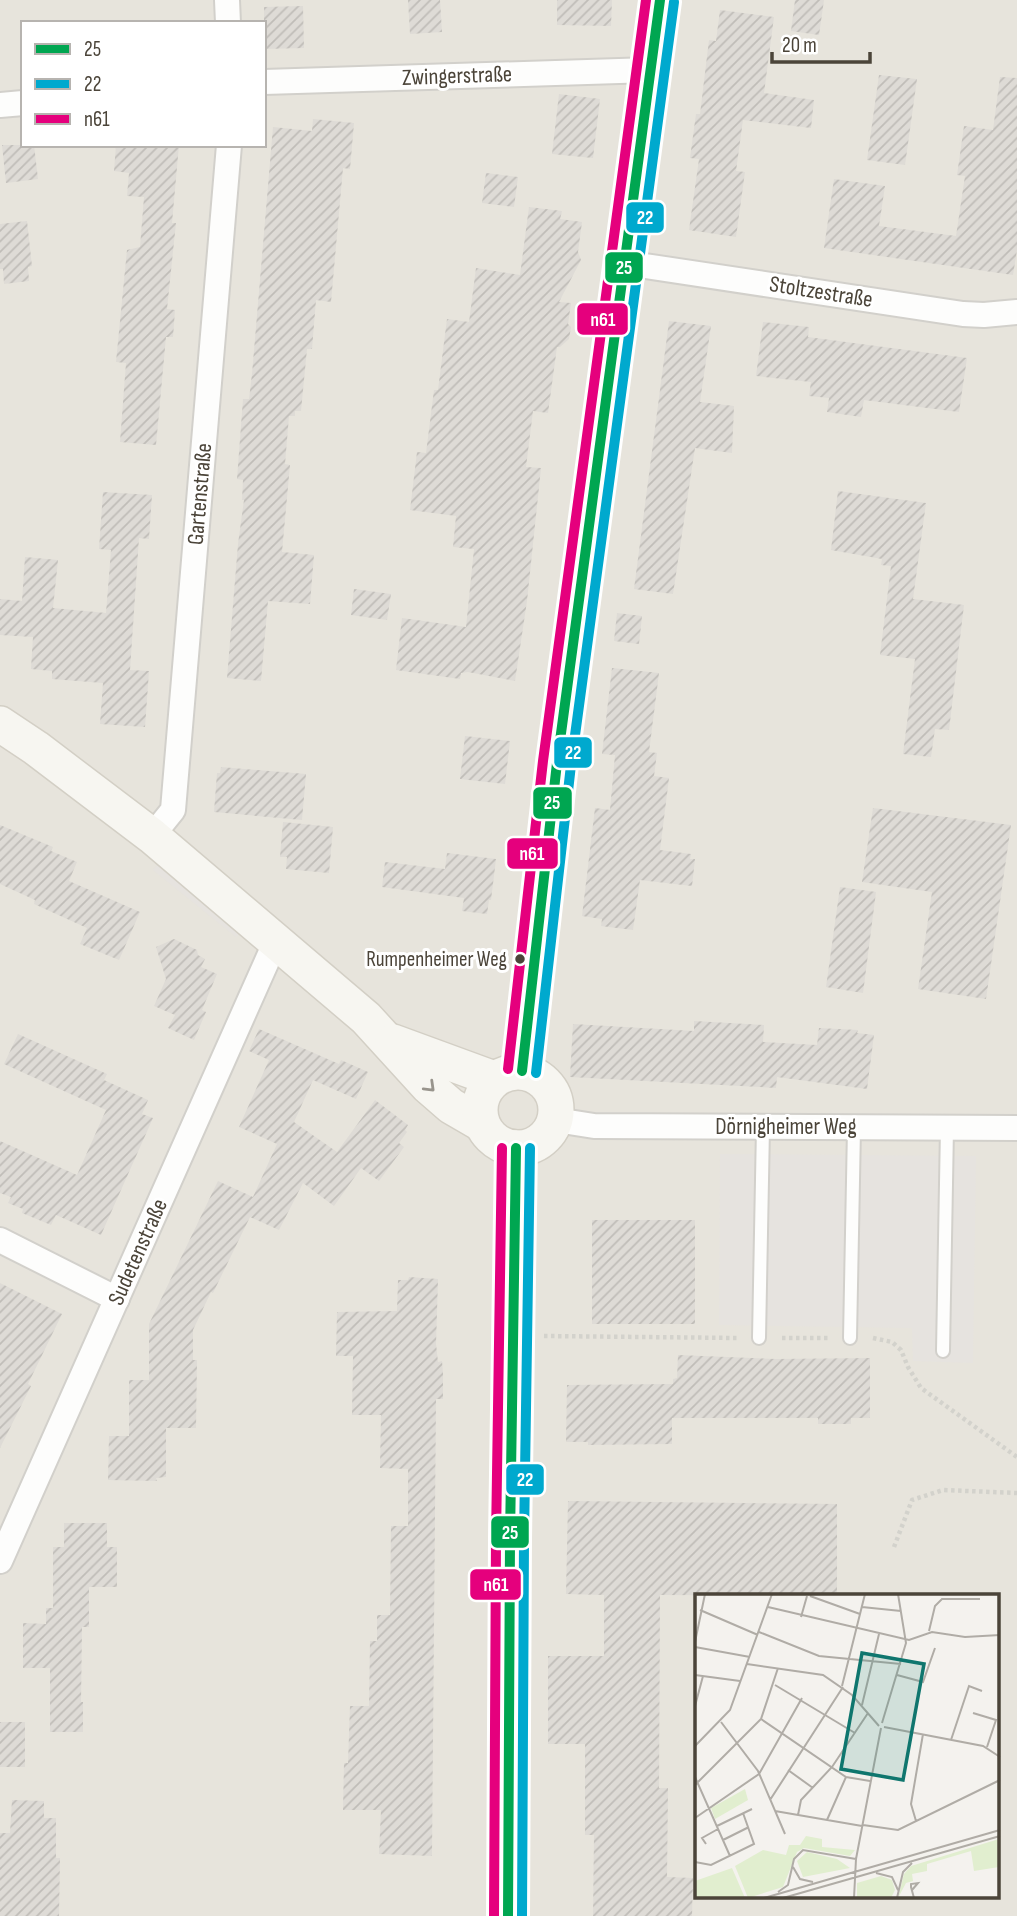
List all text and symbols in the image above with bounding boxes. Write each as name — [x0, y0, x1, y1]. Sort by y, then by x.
legend — [21, 21, 266, 147]
scale bar — [772, 21, 870, 65]
text: 20 m — [782, 33, 817, 58]
text: 25 — [84, 37, 101, 62]
street label: Zwingerstraße — [401, 60, 513, 92]
text: 22 — [84, 72, 101, 97]
text: n61 — [84, 107, 110, 132]
line badge: 22 — [625, 201, 665, 234]
text: 22 — [637, 207, 653, 230]
line badge: 25 — [604, 251, 644, 284]
text: 25 — [616, 257, 632, 280]
street label: Stoltzestraße — [767, 270, 875, 314]
line badge: n61 — [576, 302, 629, 336]
text: n61 — [591, 309, 616, 332]
street label: Gartenstraße — [182, 442, 218, 546]
line badge: 22 — [553, 736, 593, 769]
text: 22 — [565, 742, 581, 765]
line badge: 25 — [532, 786, 573, 820]
text: 25 — [544, 792, 560, 815]
line badge: n61 — [506, 837, 559, 870]
text: n61 — [520, 843, 545, 866]
place label: Rumpenheimer Weg — [366, 947, 507, 972]
marker: Rumpenheimer Weg — [513, 952, 527, 966]
one-way arrow — [422, 1079, 435, 1091]
street label: Dörnigheimer Weg — [715, 1113, 857, 1141]
street label: Sudetenstraße — [102, 1194, 174, 1310]
line badge: 22 — [505, 1463, 545, 1496]
text: 22 — [517, 1469, 533, 1492]
line badge: 25 — [490, 1515, 530, 1549]
text: 25 — [502, 1522, 518, 1545]
line badge: n61 — [469, 1568, 522, 1601]
text: n61 — [484, 1574, 509, 1597]
inset map — [695, 1594, 1000, 1898]

